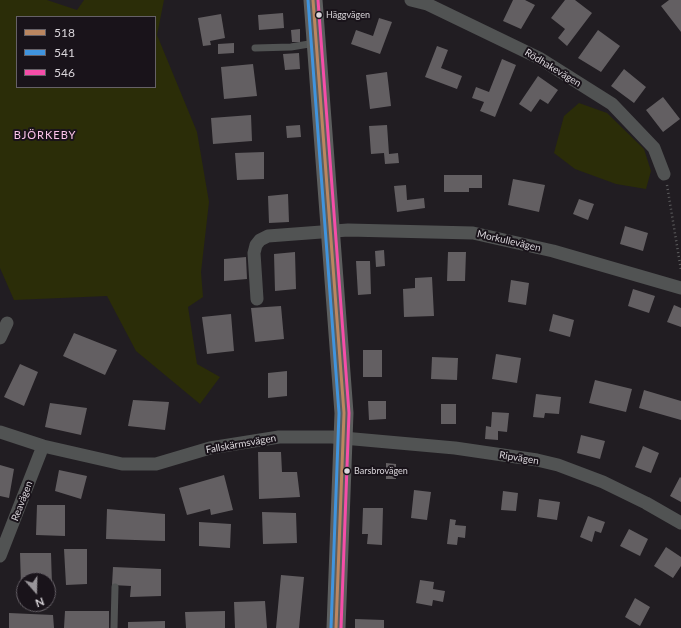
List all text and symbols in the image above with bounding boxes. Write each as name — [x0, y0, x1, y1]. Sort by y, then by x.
marker: Häggvägen — [314, 10, 324, 20]
place label: Häggvägen — [326, 10, 370, 20]
legend — [16, 16, 156, 88]
text: 518 — [54, 25, 75, 40]
text: 541 — [54, 45, 75, 60]
street label: Rödhakevägen — [523, 46, 583, 90]
text: 546 — [54, 65, 75, 80]
district label: BJÖRKEBY — [14, 128, 76, 142]
street label: Morkullevägen — [476, 228, 542, 254]
street label: Fallskärmsvägen — [205, 432, 277, 456]
street label: Ripvägen — [498, 449, 540, 467]
marker: Barsbrovägen — [342, 466, 352, 476]
place label: Barsbrovägen — [354, 466, 408, 476]
street label: Reavägen — [9, 479, 35, 523]
north arrow — [16, 572, 56, 612]
text: N — [34, 595, 46, 610]

